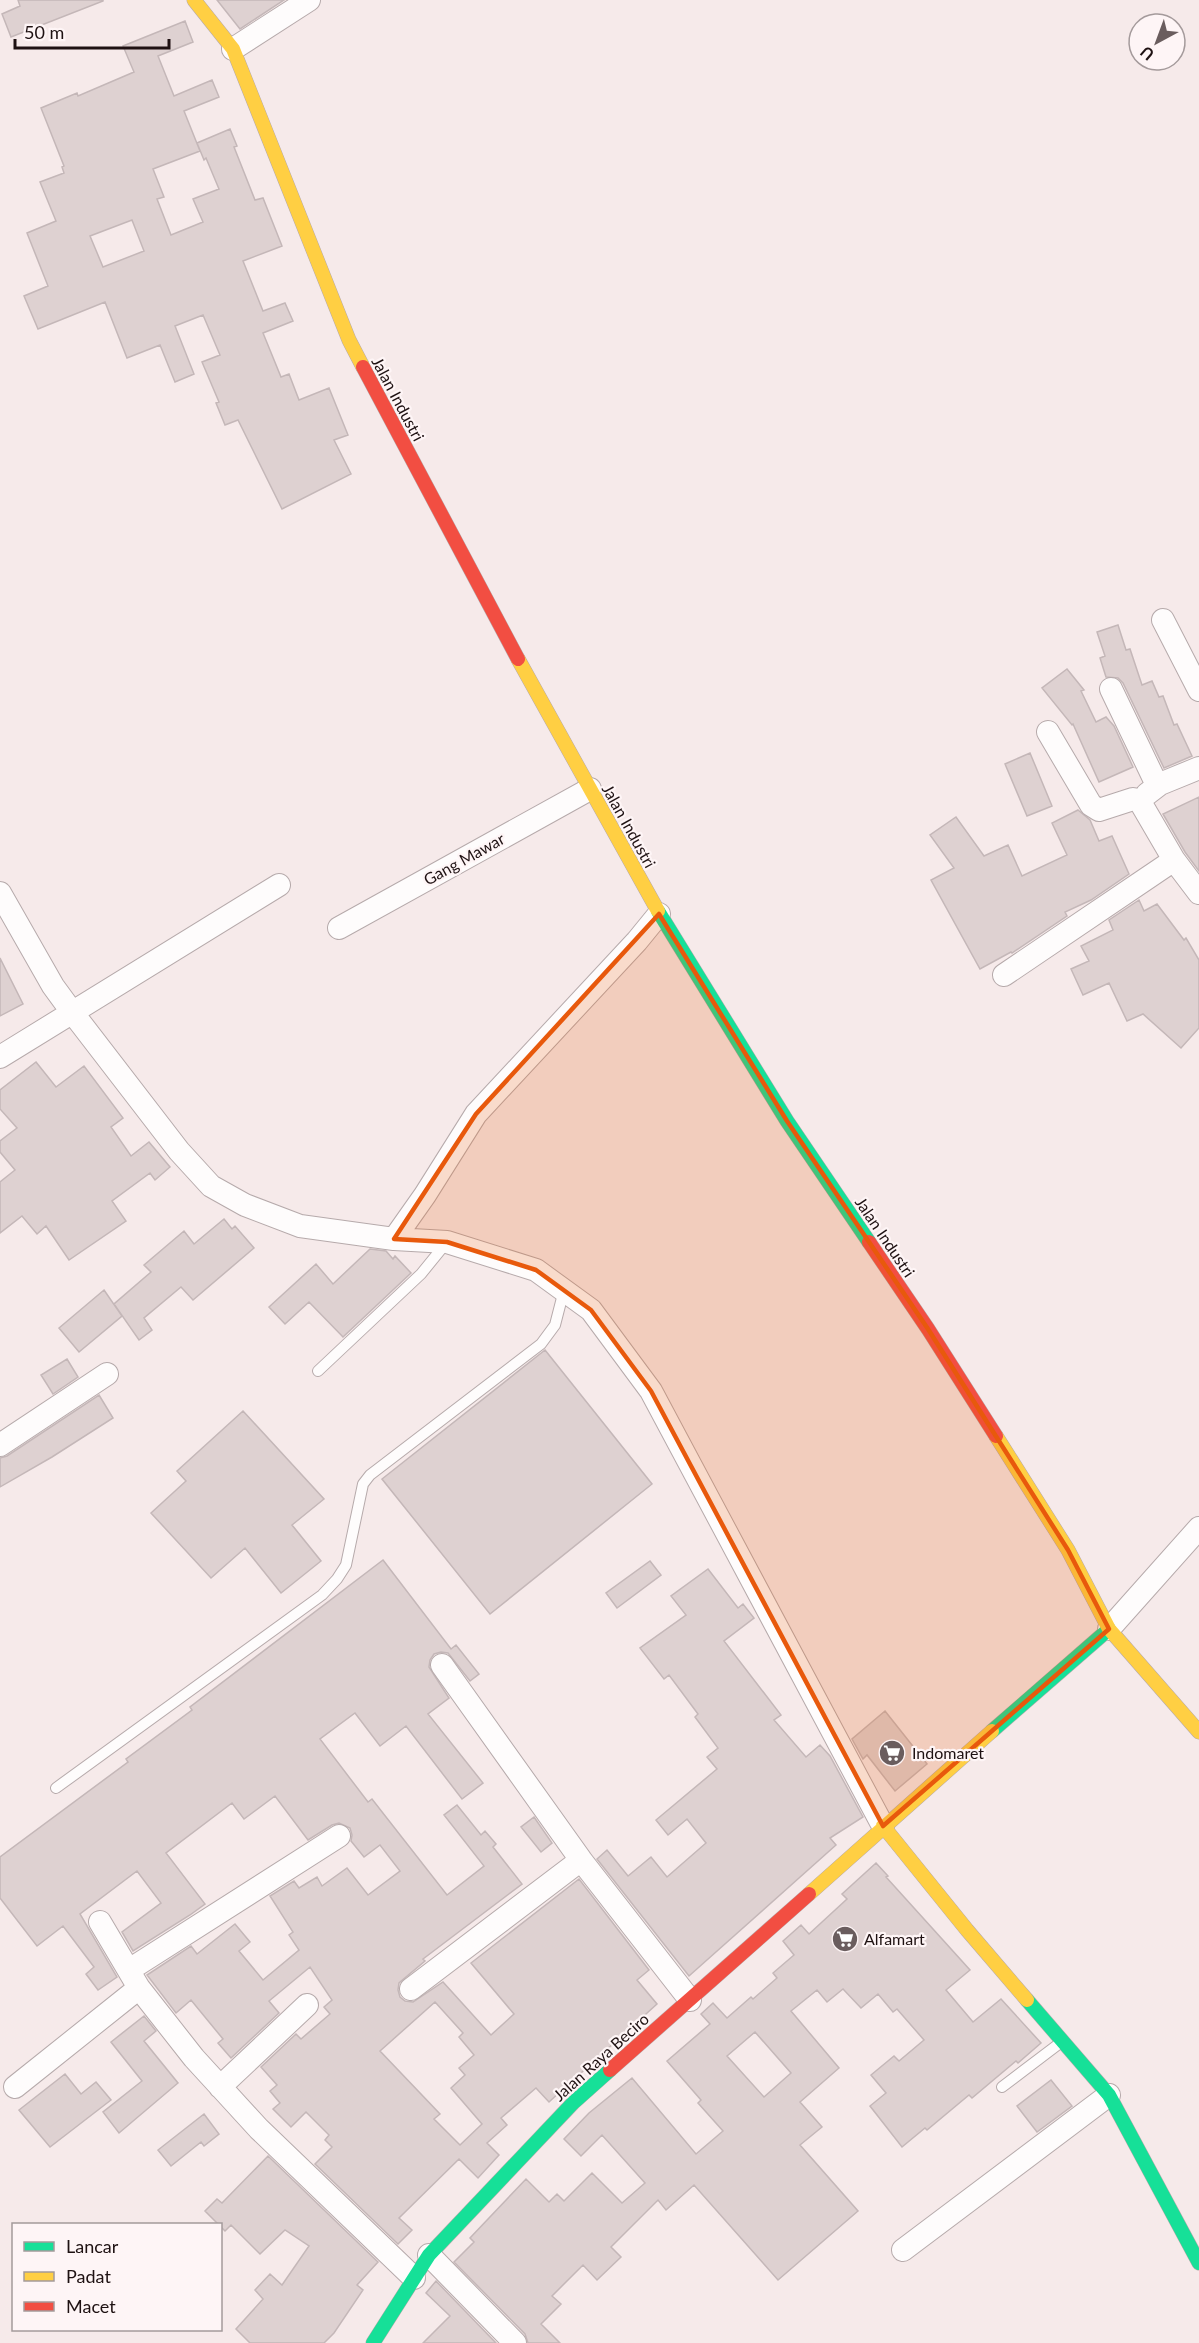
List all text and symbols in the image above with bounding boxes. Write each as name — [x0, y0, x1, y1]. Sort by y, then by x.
scale bar — [15, 12, 170, 50]
north arrow — [1127, 12, 1187, 72]
text: 50 m — [24, 21, 64, 43]
text: U — [1136, 43, 1158, 65]
street label: Jalan Industri — [368, 353, 429, 444]
street label: Jalan Industri — [599, 781, 660, 871]
street label: Gang Mawar — [420, 828, 508, 889]
street label: Jalan Industri — [852, 1193, 919, 1280]
supermarket icon: Indomaret — [877, 1738, 907, 1768]
place label: Indomaret — [912, 1743, 984, 1762]
supermarket icon: Alfamart — [830, 1924, 860, 1954]
place label: Alfamart — [864, 1929, 925, 1948]
street label: Jalan Raya Beciro — [549, 2009, 652, 2104]
legend — [12, 2223, 222, 2331]
text: Lancar — [66, 2235, 119, 2257]
text: Padat — [66, 2265, 111, 2287]
text: Macet — [66, 2295, 116, 2317]

